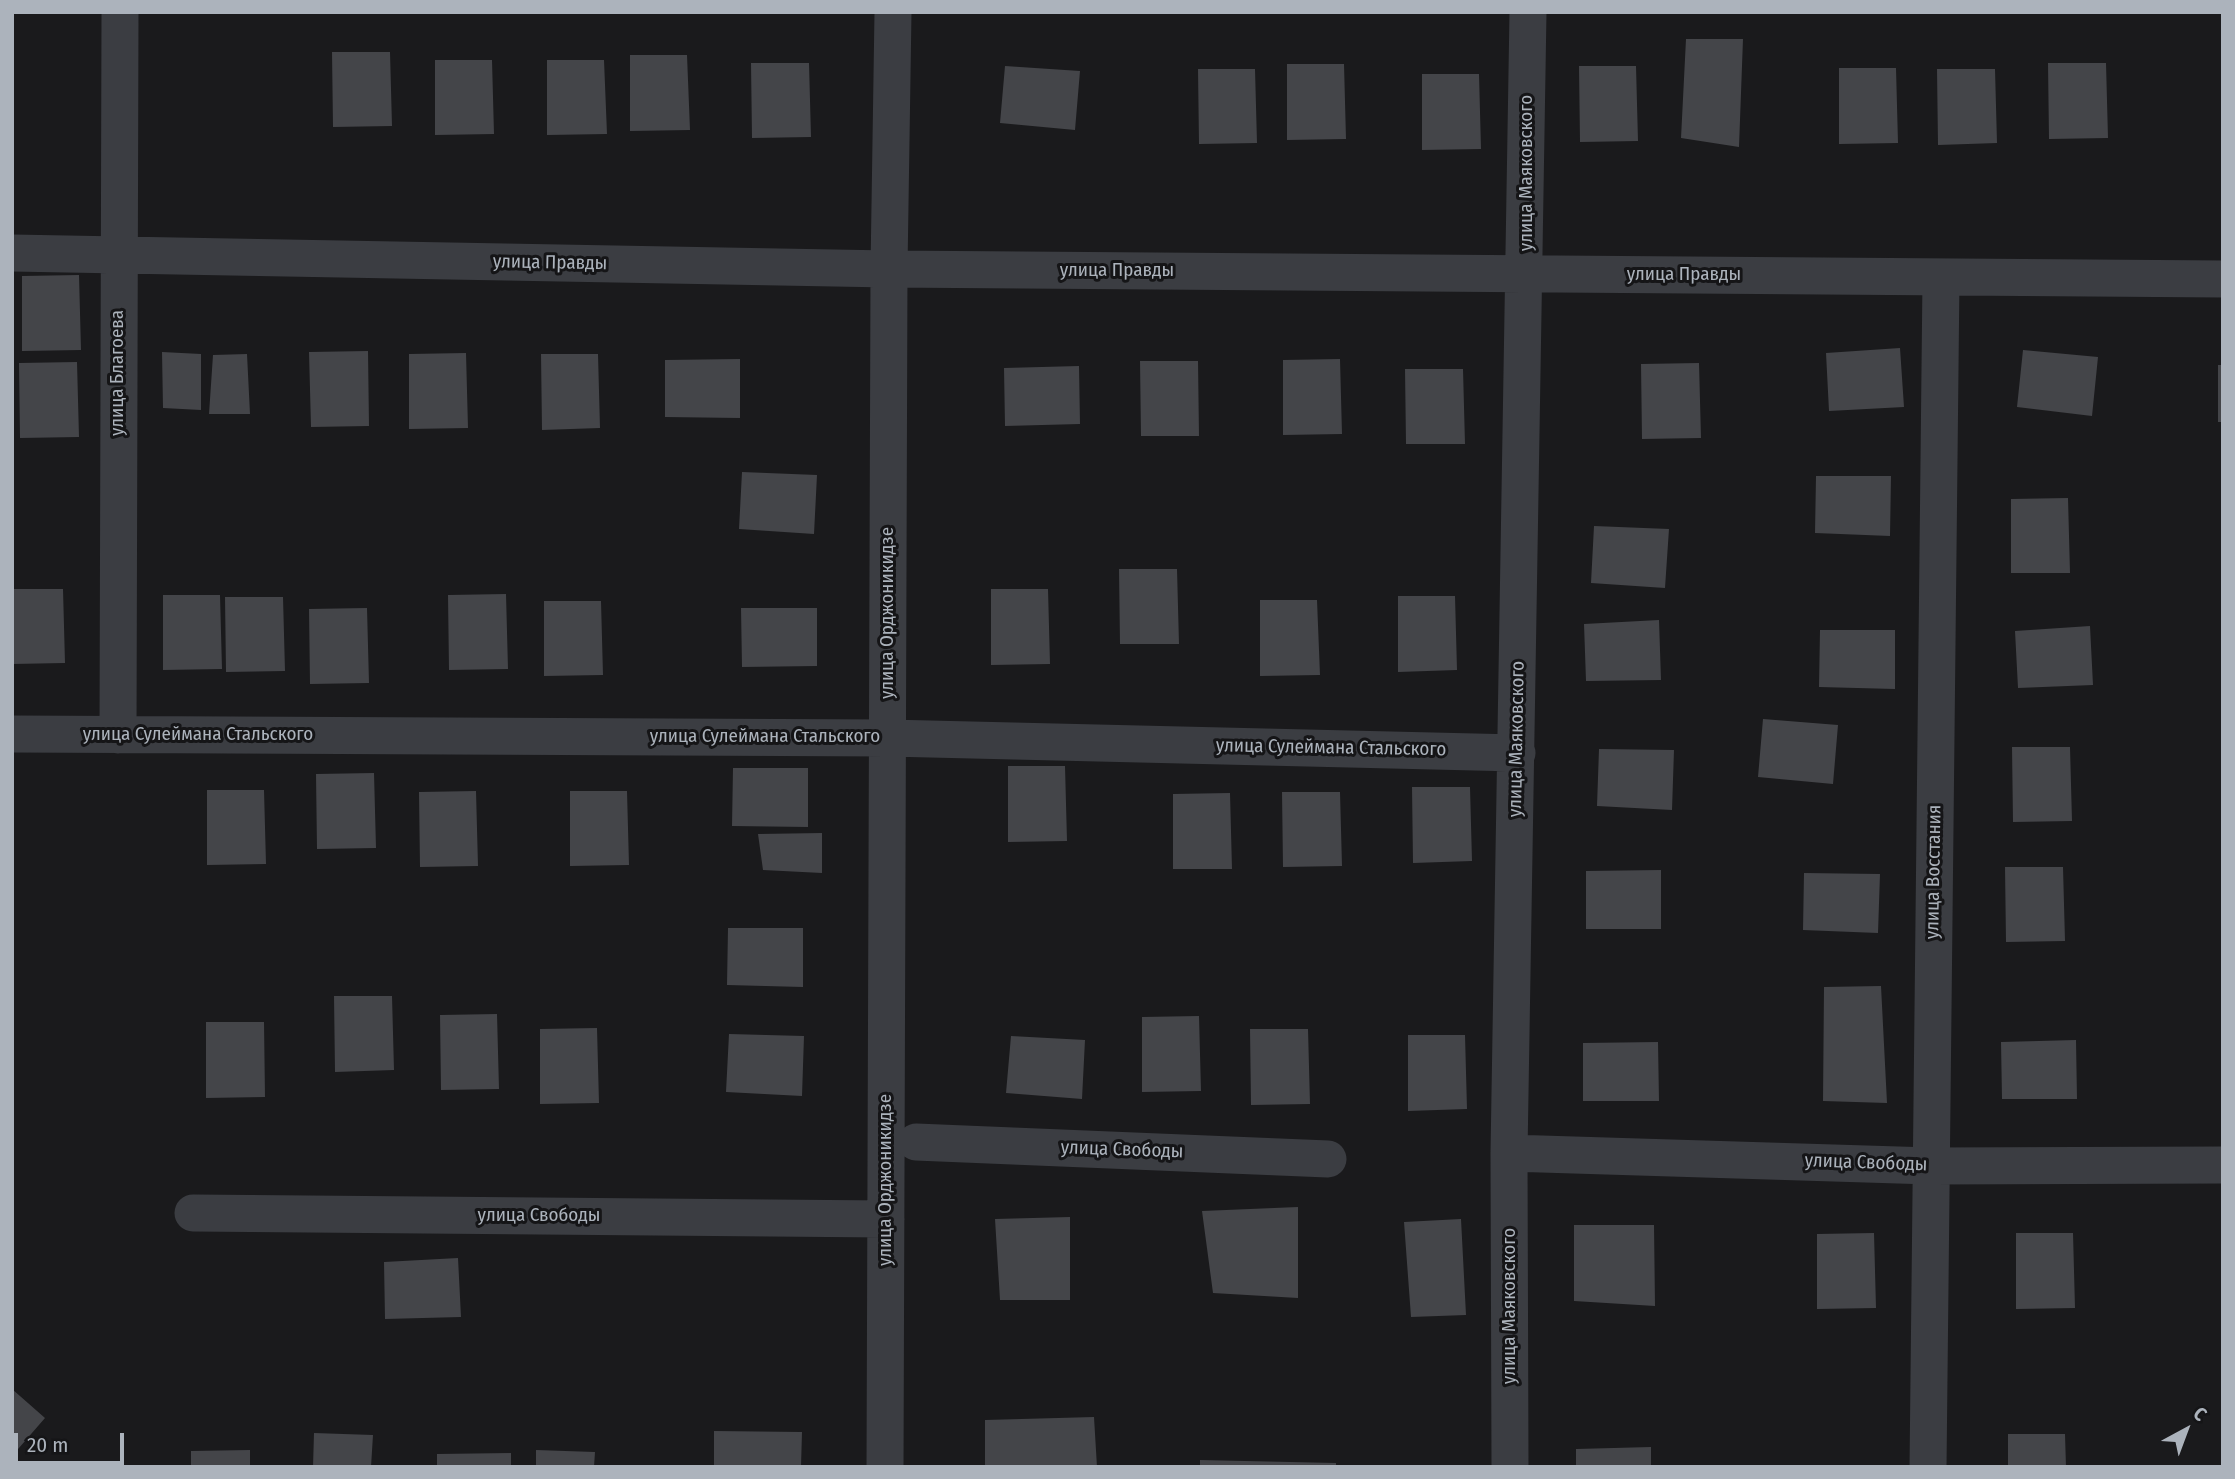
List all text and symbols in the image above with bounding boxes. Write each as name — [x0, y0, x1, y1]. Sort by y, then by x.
street label: улица Маяковского — [1516, 95, 1538, 251]
street label: улица Правды — [493, 251, 607, 275]
street label: улица Правды — [1060, 260, 1174, 282]
street label: улица Правды — [1627, 264, 1741, 286]
street label: улица Благоева — [107, 310, 129, 436]
street label: улица Орджоникидзе — [877, 527, 899, 699]
street label: улица Маяковского — [1504, 661, 1530, 817]
street label: улица Сулеймана Стальского — [83, 724, 313, 746]
street label: улица Сулеймана Стальского — [650, 726, 880, 748]
street label: улица Сулеймана Стальского — [1216, 735, 1446, 761]
street label: улица Восстания — [1921, 805, 1947, 939]
street label: улица Орджоникидзе — [875, 1094, 897, 1266]
street label: улица Свободы — [1060, 1136, 1184, 1164]
street label: улица Свободы — [1804, 1149, 1928, 1177]
street label: улица Свободы — [478, 1205, 600, 1227]
street label: улица Маяковского — [1499, 1228, 1521, 1384]
north arrow — [2151, 1395, 2221, 1465]
text: С — [2189, 1402, 2211, 1426]
scale bar — [18, 1420, 128, 1464]
text: 20 m — [27, 1432, 68, 1458]

